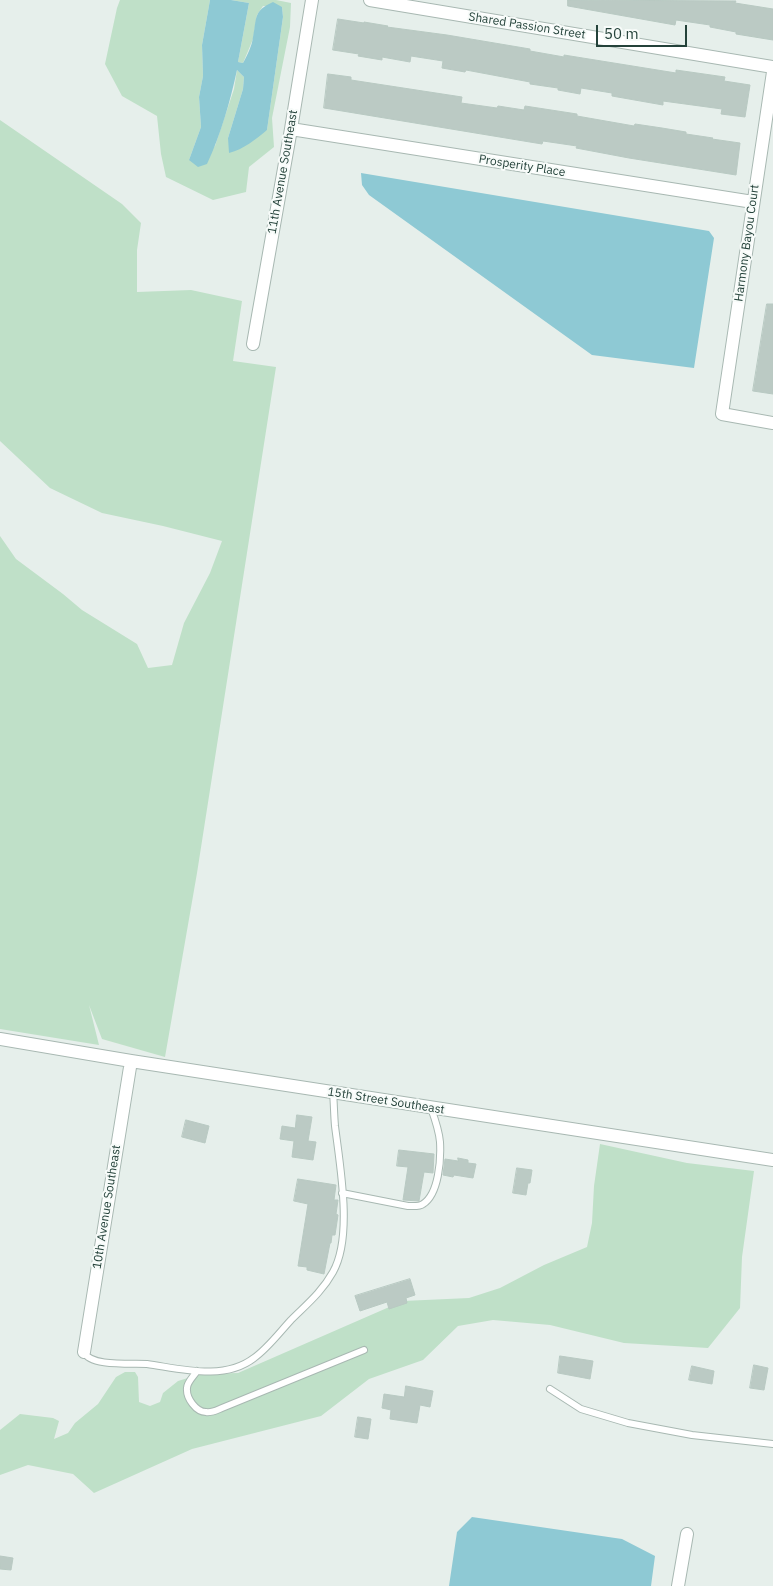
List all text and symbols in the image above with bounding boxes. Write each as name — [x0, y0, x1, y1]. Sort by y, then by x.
street label: Shared Passion Street — [467, 10, 587, 42]
scale bar — [598, 15, 689, 47]
text: 50 m — [604, 24, 639, 43]
street label: 11th Avenue Southeast — [265, 109, 301, 235]
street label: Prosperity Place — [478, 152, 566, 180]
street label: Harmony Bayou Court — [732, 183, 762, 303]
street label: 15th Street Southeast — [326, 1085, 446, 1117]
street label: 10th Avenue Southeast — [90, 1144, 124, 1270]

